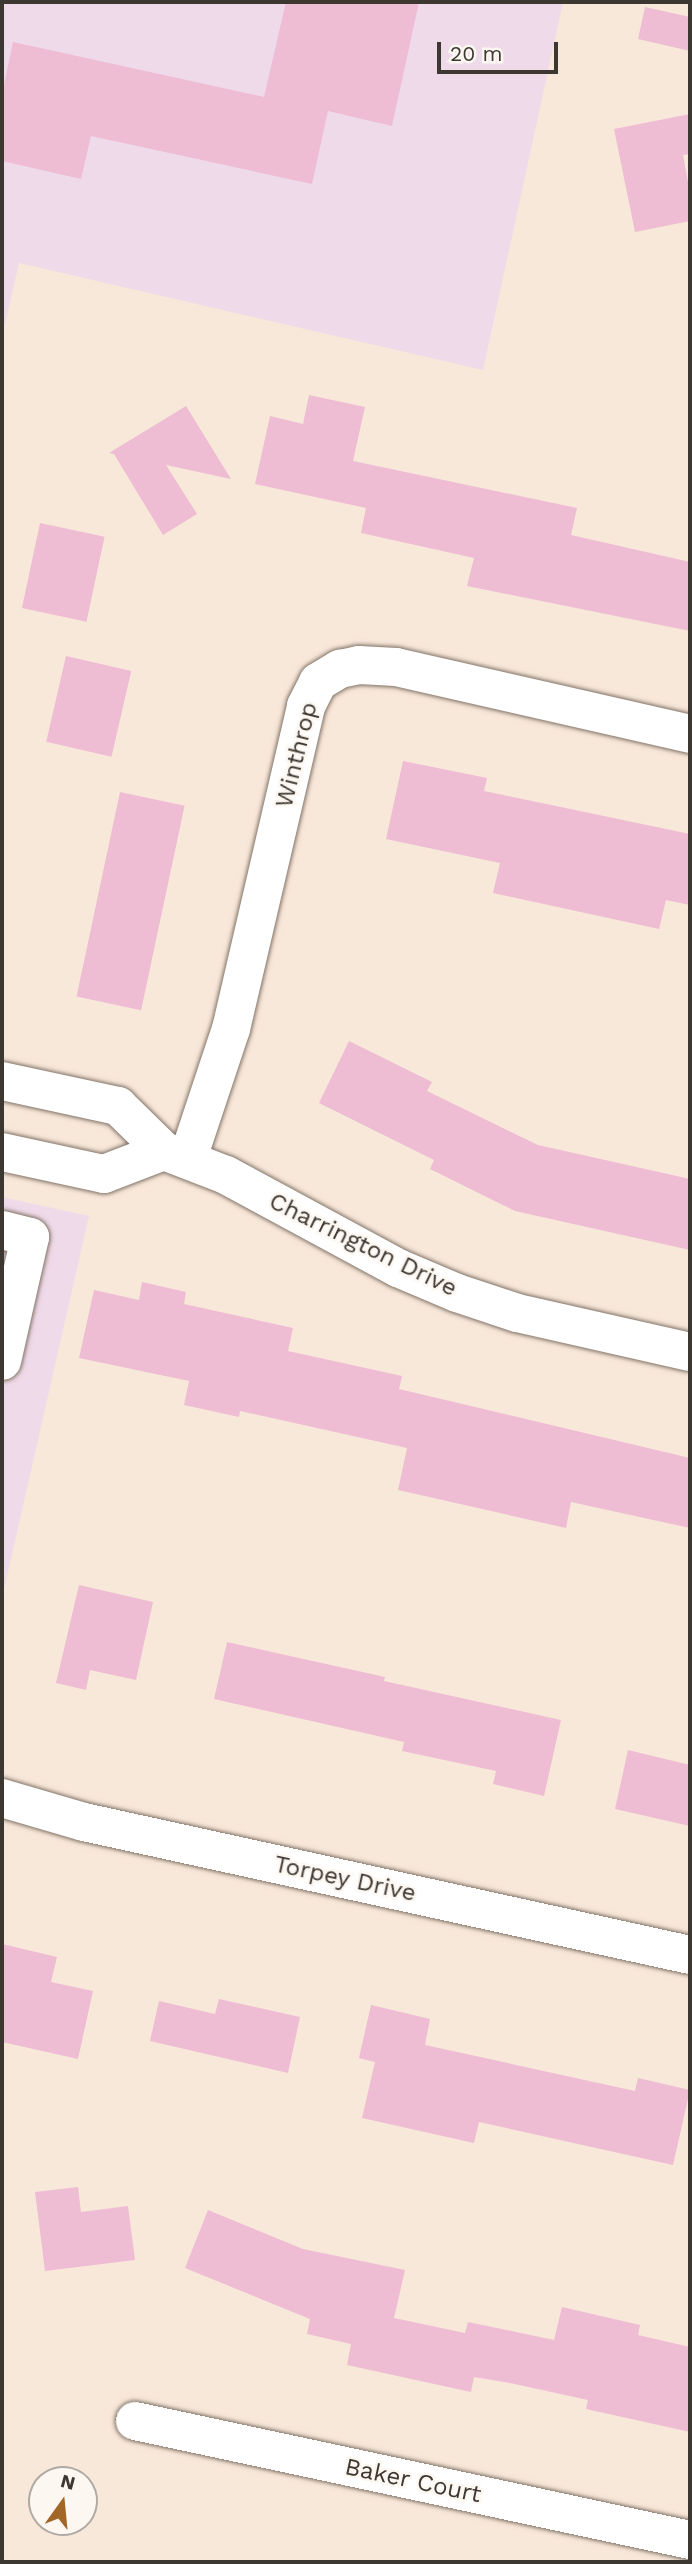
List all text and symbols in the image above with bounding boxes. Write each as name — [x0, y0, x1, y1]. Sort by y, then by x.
scale bar — [440, 28, 561, 72]
text: 20 m — [450, 41, 502, 66]
street label: Winthrop — [270, 699, 324, 811]
street label: Charrington Drive — [264, 1187, 462, 1303]
street label: Torpey Drive — [271, 1850, 419, 1908]
street label: Baker Court — [342, 2452, 484, 2510]
north arrow — [28, 2466, 98, 2536]
text: N — [58, 2469, 78, 2495]

